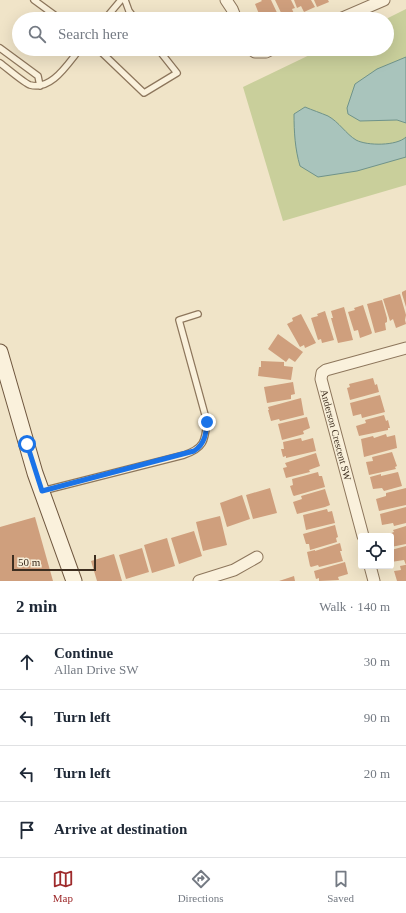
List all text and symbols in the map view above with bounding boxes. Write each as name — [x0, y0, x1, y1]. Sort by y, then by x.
search box — [12, 12, 394, 56]
icon: search — [26, 23, 48, 45]
text: Search here — [58, 26, 128, 42]
street label: Anderson Crescent SW — [319, 388, 354, 482]
route end — [198, 413, 216, 431]
route start — [18, 435, 36, 453]
map controls — [358, 533, 394, 569]
button: locate — [358, 533, 394, 569]
scale bar — [12, 553, 96, 572]
text: 50 m — [18, 556, 40, 568]
text: 2 min — [16, 597, 57, 616]
text: Walk · 140 m — [319, 599, 390, 614]
text: Continue — [54, 645, 113, 661]
icon: ahead — [16, 651, 38, 673]
text: 30 m — [364, 654, 390, 669]
text: Allan Drive SW — [54, 662, 138, 677]
icon: left — [16, 707, 38, 729]
text: Turn left — [54, 709, 111, 725]
text: 90 m — [364, 710, 390, 725]
icon: left — [16, 763, 38, 785]
text: Turn left — [54, 765, 111, 781]
text: 20 m — [364, 766, 390, 781]
icon: arrive — [16, 819, 38, 841]
text: Arrive at destination — [54, 821, 187, 837]
tab: Map — [52, 868, 74, 904]
tab: Directions — [178, 868, 223, 904]
tab: Saved — [327, 868, 354, 904]

